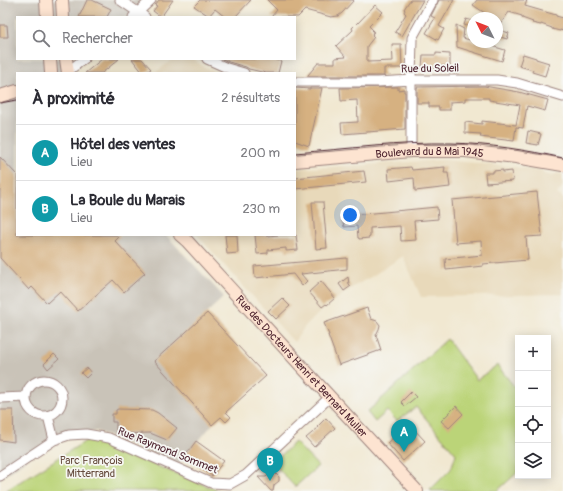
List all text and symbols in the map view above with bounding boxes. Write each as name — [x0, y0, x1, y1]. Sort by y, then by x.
north arrow — [467, 12, 503, 48]
search box — [16, 16, 296, 60]
icon: search — [30, 27, 52, 49]
text: Rechercher — [62, 29, 133, 48]
street label: Rue du Soleil — [401, 61, 459, 76]
text: À proximité — [32, 88, 115, 109]
text: 2 résultats — [221, 90, 280, 106]
text: Hôtel des ventes — [70, 135, 175, 154]
text: A — [41, 145, 49, 161]
text: 200 m — [241, 145, 280, 161]
street label: Boulevard du 8 Mai 1945 — [375, 145, 484, 161]
text: Lieu — [70, 154, 93, 170]
text: La Boule du Marais — [70, 191, 185, 210]
text: B — [41, 201, 49, 217]
text: 230 m — [243, 201, 280, 217]
your location — [340, 205, 360, 225]
text: Lieu — [70, 210, 93, 226]
street label: Rue des Docteurs Henri et Bernard Muller — [233, 293, 370, 440]
map controls — [515, 335, 551, 479]
button: + — [515, 335, 551, 371]
button: − — [515, 371, 551, 407]
button: locate — [515, 407, 551, 443]
pin: A — [391, 419, 417, 452]
street label: Rue Raymond Sommet — [116, 424, 220, 477]
button: layers — [515, 443, 551, 479]
pin: B — [257, 448, 283, 481]
park label: Parc François Mitterrand — [60, 454, 122, 480]

